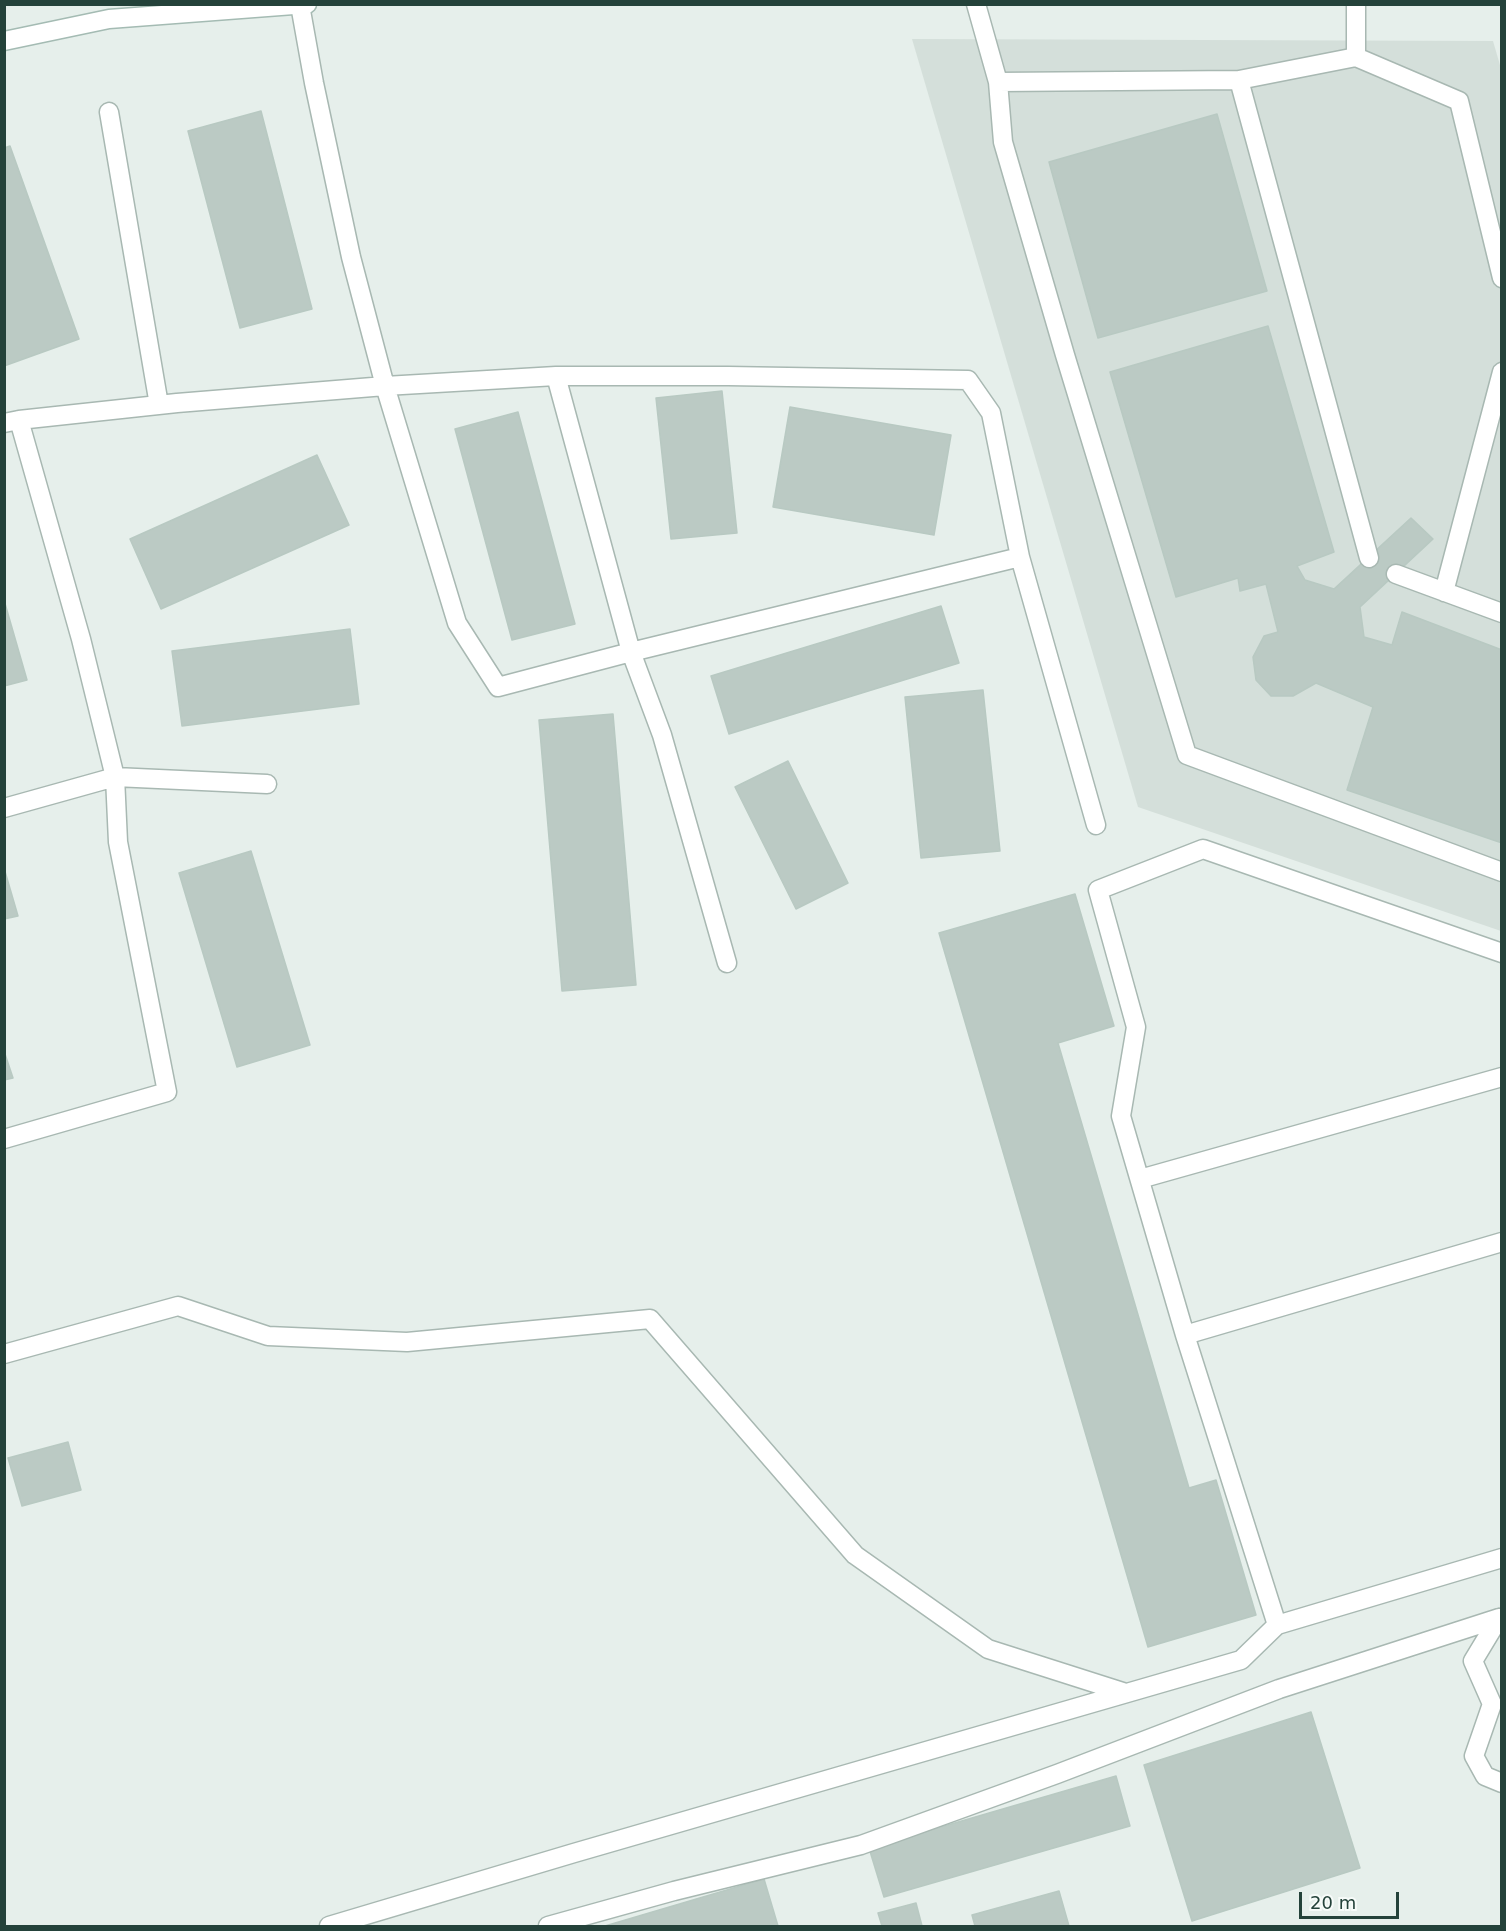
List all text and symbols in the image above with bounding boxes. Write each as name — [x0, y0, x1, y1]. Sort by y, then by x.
scale bar — [1302, 1880, 1402, 1918]
text: 20 m — [1310, 1892, 1356, 1913]

